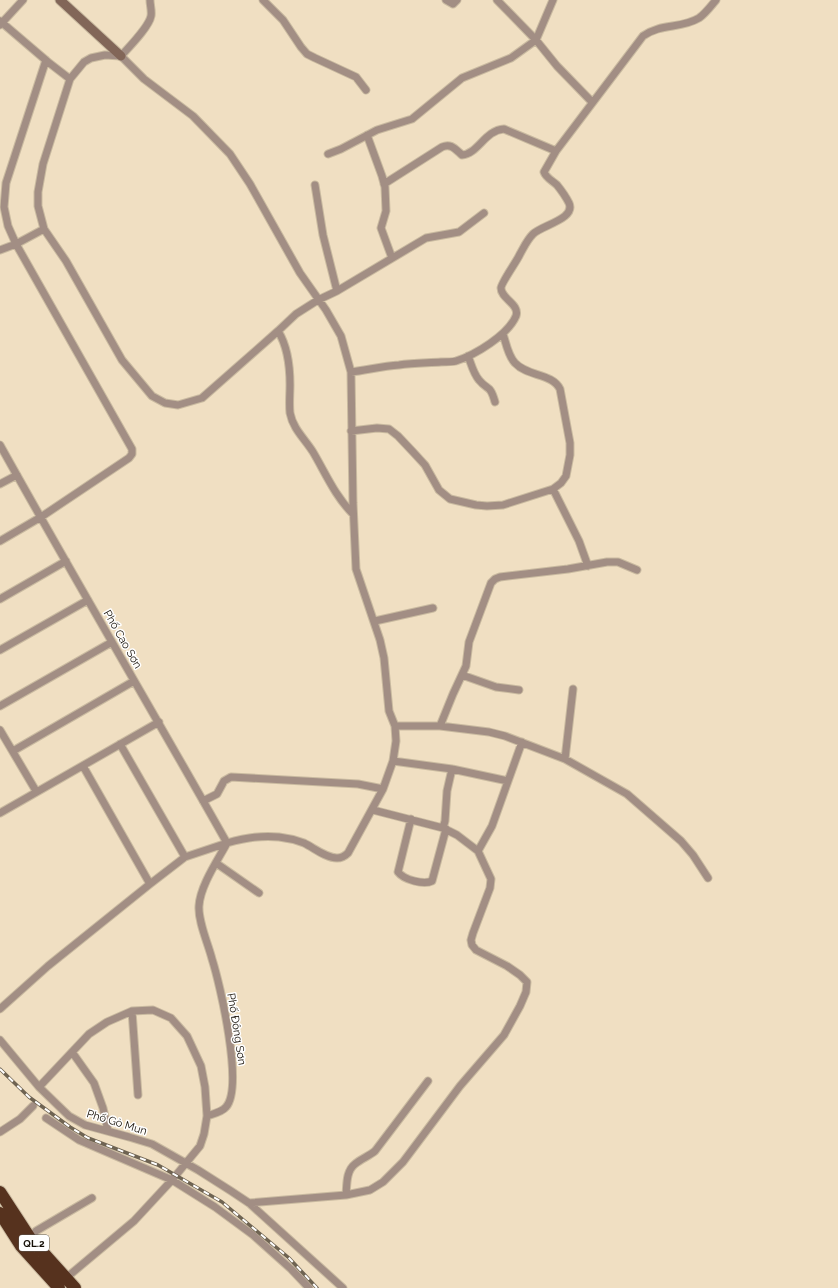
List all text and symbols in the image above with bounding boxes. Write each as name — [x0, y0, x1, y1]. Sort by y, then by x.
street label: Phố Cao Sơn — [101, 608, 144, 671]
street label: Phố Đông Sơn — [224, 992, 249, 1066]
street label: Phố Gò Mun — [85, 1107, 149, 1138]
road number: QL.2 — [19, 1235, 49, 1251]

